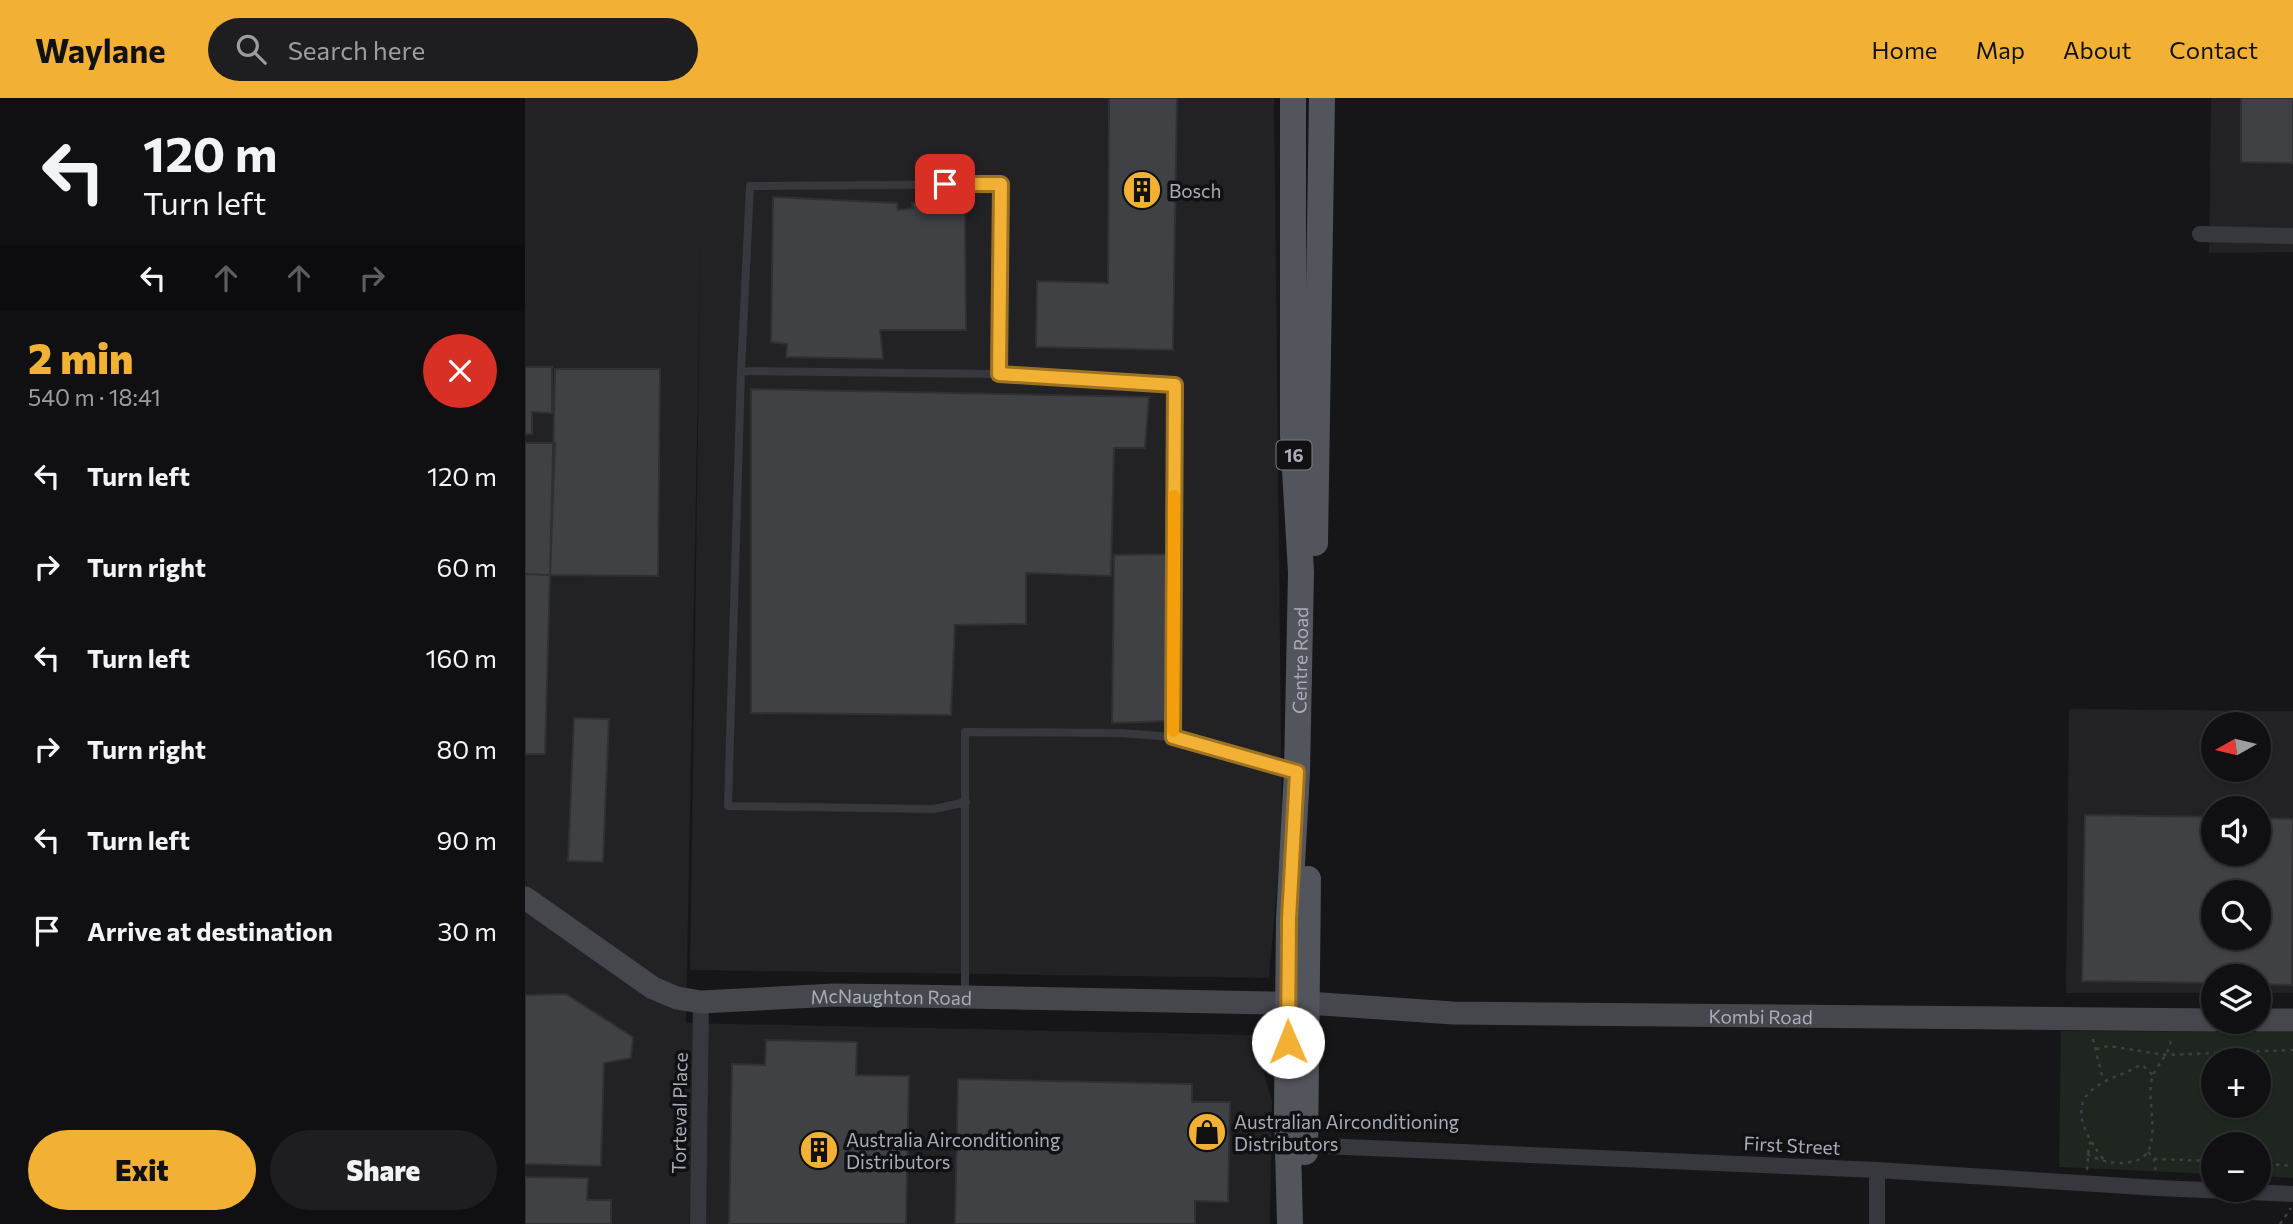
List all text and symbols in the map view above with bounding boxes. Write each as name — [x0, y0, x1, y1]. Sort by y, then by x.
search box — [208, 18, 698, 81]
text: Waylane — [35, 29, 166, 70]
icon: search — [232, 30, 270, 68]
text: Search here — [288, 34, 425, 65]
text: Home — [1872, 35, 1938, 64]
text: Map — [1976, 35, 2025, 64]
text: About — [2063, 35, 2131, 64]
text: Contact — [2169, 35, 2258, 64]
text: 120 m — [143, 122, 277, 182]
icon: left — [28, 126, 119, 217]
pin — [915, 154, 975, 214]
icon: arrive — [926, 165, 964, 203]
building icon: Bosch — [1121, 169, 1163, 211]
place label: Bosch — [1169, 179, 1221, 202]
text: Turn left — [143, 182, 267, 222]
icon: left — [134, 259, 172, 297]
icon: ahead — [207, 259, 245, 297]
icon: ahead — [280, 259, 318, 297]
icon: right — [353, 259, 391, 297]
text: 2 min — [28, 331, 134, 383]
button: close — [423, 334, 497, 408]
text: 540 m · 18:41 — [28, 383, 161, 411]
road number: 16 — [1277, 440, 1311, 470]
icon: left — [28, 457, 66, 495]
text: Turn left — [87, 460, 190, 491]
text: 120 m — [427, 460, 497, 491]
icon: right — [28, 548, 66, 586]
text: Turn right — [87, 551, 206, 582]
text: 60 m — [437, 551, 497, 582]
street label: Centre Road — [1287, 607, 1312, 714]
icon: left — [28, 639, 66, 677]
text: Turn left — [87, 642, 190, 673]
text: 160 m — [425, 642, 497, 673]
north arrow — [2201, 712, 2271, 782]
map controls — [2201, 712, 2271, 1202]
icon: right — [28, 730, 66, 768]
text: Turn right — [87, 733, 206, 764]
text: 80 m — [437, 733, 497, 764]
button: sound — [2201, 796, 2271, 866]
icon: left — [28, 821, 66, 859]
text: Turn left — [87, 824, 190, 855]
text: 90 m — [437, 824, 497, 855]
button: search — [2201, 880, 2271, 950]
icon: arrive — [28, 912, 66, 950]
text: Arrive at destination — [87, 915, 333, 946]
text: 30 m — [438, 915, 497, 946]
button: layers — [2201, 964, 2271, 1034]
street label: McNaughton Road — [810, 983, 972, 1009]
street label: Kombi Road — [1708, 1004, 1813, 1028]
position arrow — [1251, 1005, 1325, 1079]
button: + — [2201, 1048, 2271, 1118]
street label: Torteval Place — [666, 1052, 692, 1174]
place label: Australian Airconditioning Distributors — [1234, 1110, 1459, 1155]
shop icon: Australian Airconditioning Distributors — [1186, 1111, 1228, 1153]
place label: Australia Airconditioning Distributors — [846, 1128, 1060, 1173]
building icon: Australia Airconditioning Distributors — [798, 1129, 840, 1171]
button: Exit — [28, 1130, 256, 1210]
button: Share — [270, 1130, 497, 1210]
street label: First Street — [1743, 1131, 1841, 1159]
button: − — [2201, 1132, 2271, 1202]

